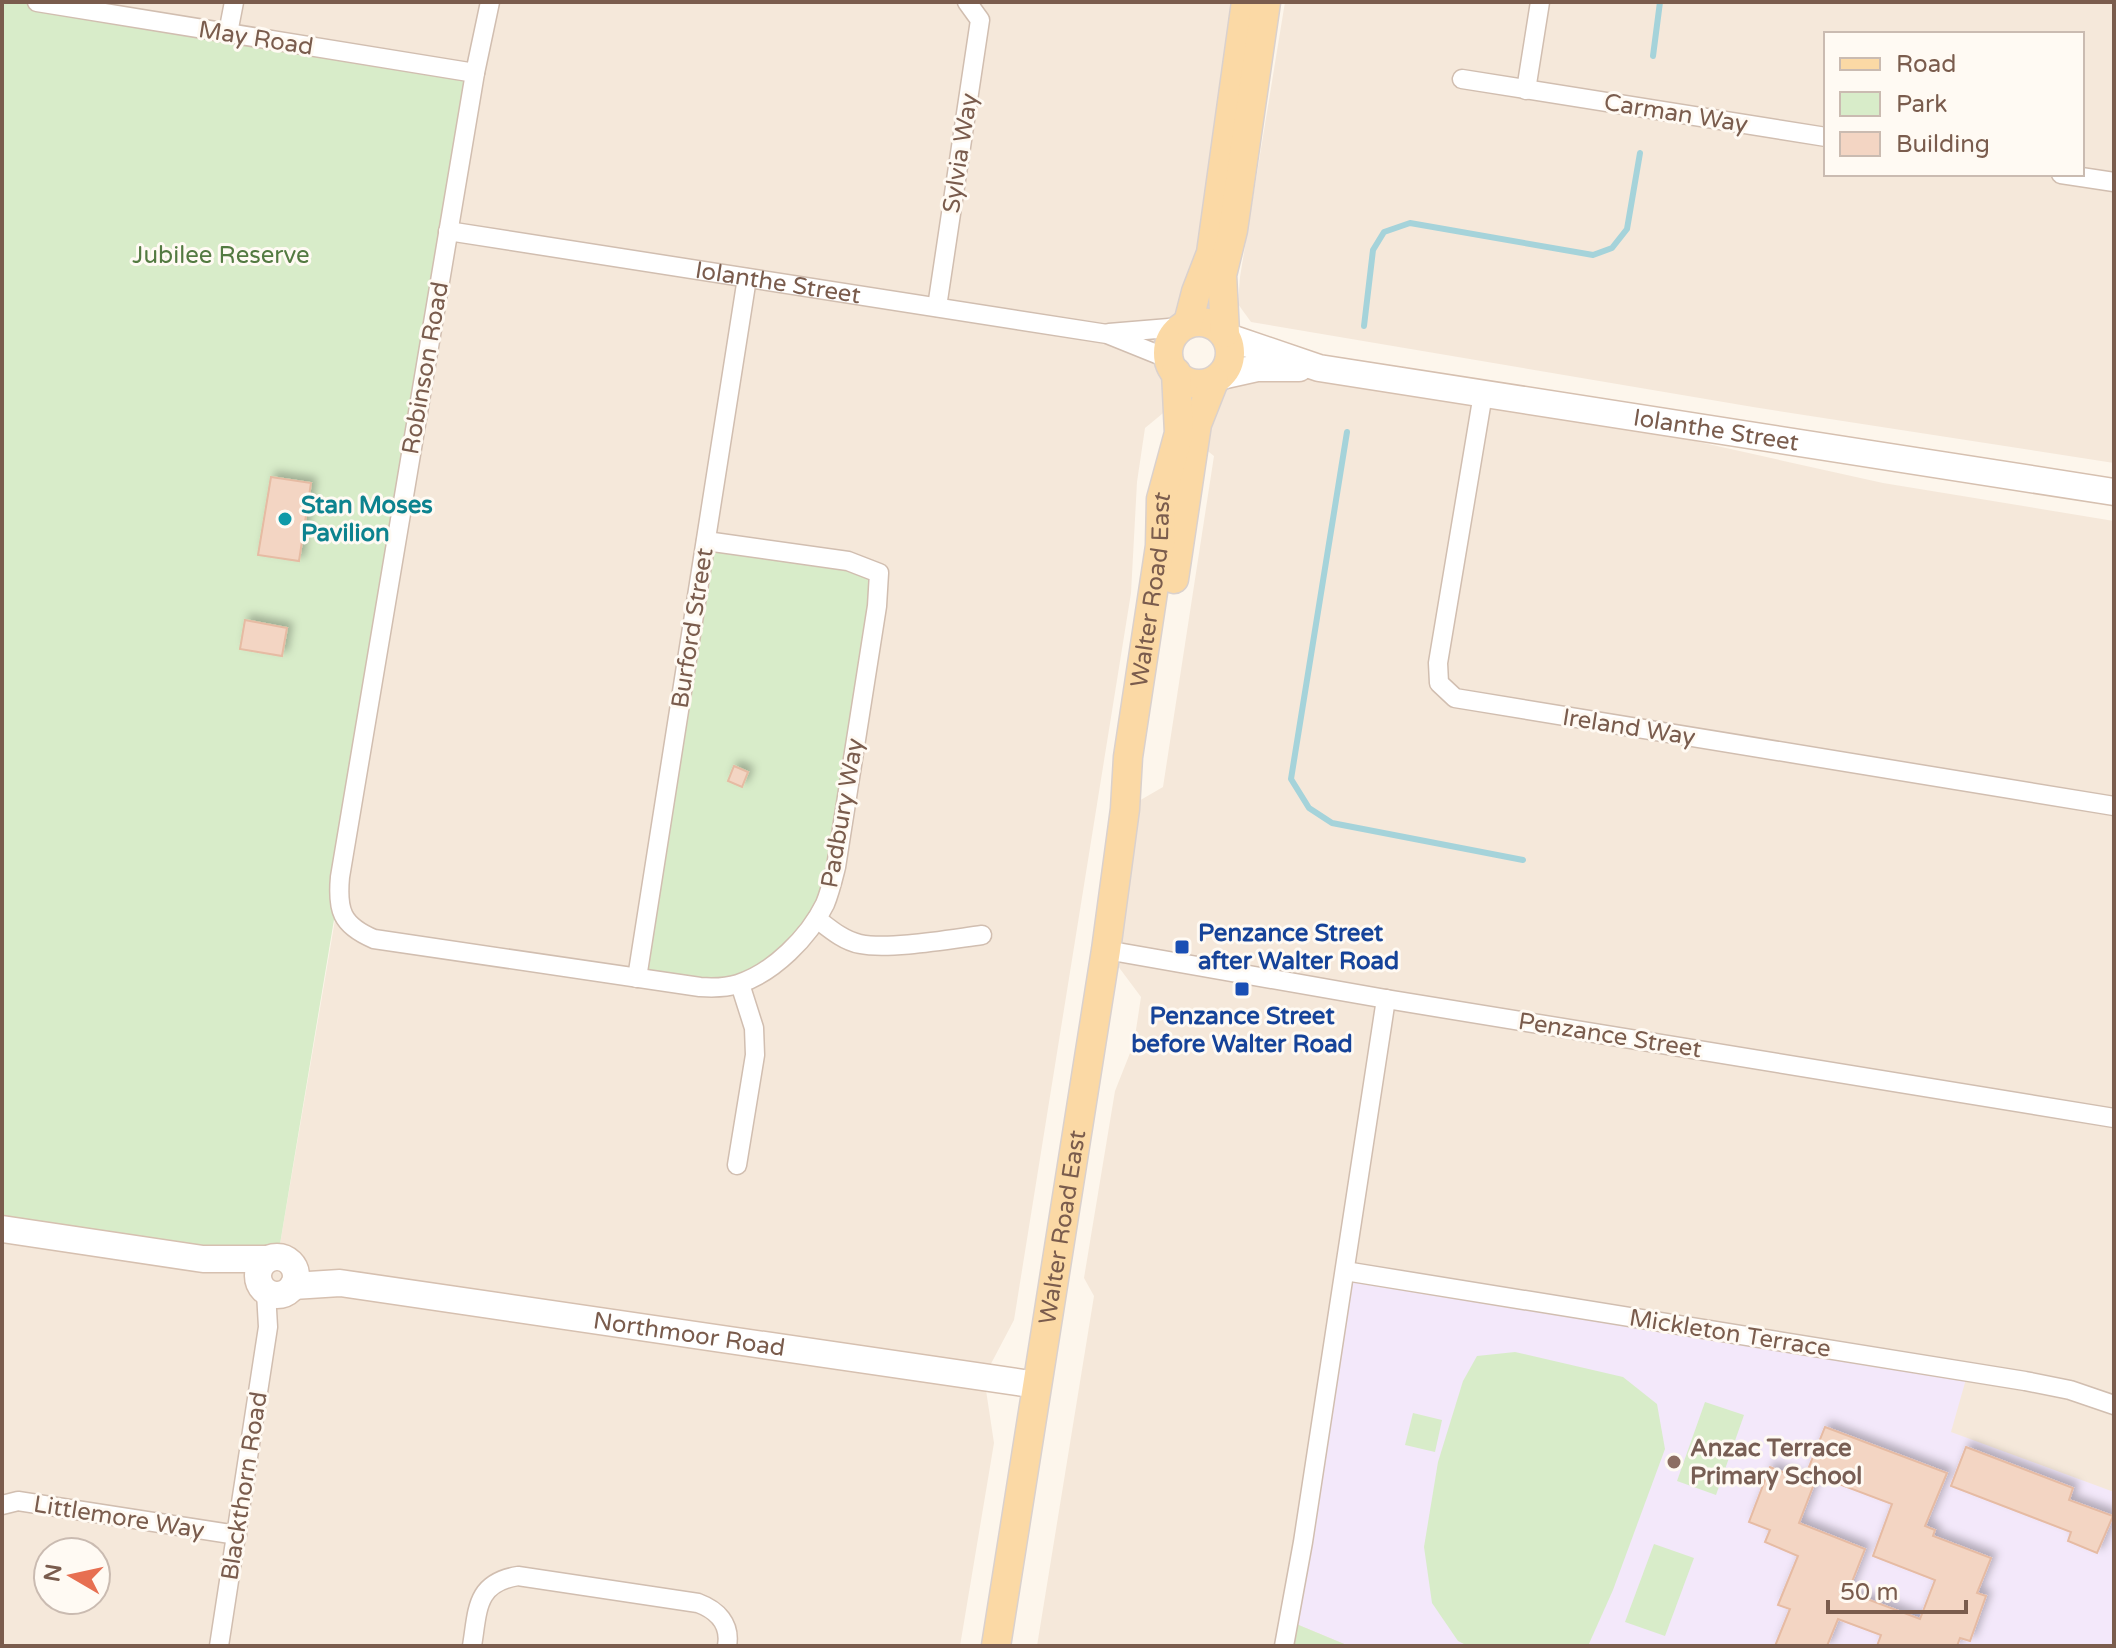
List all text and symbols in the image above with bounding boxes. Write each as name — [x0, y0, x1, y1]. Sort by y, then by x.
street label: May Road — [196, 15, 315, 62]
legend — [1824, 32, 2084, 176]
text: Road — [1896, 50, 1956, 79]
street label: Carman Way — [1602, 88, 1750, 139]
text: Park — [1896, 90, 1947, 119]
street label: Sylvia Way — [937, 91, 984, 215]
text: Building — [1896, 130, 1990, 159]
park label: Jubilee Reserve — [132, 241, 310, 270]
street label: Iolanthe Street — [693, 256, 863, 310]
street label: Robinson Road — [396, 280, 455, 457]
street label: Iolanthe Street — [1631, 403, 1801, 458]
street label: Walter Road East — [1125, 489, 1177, 689]
place label: Stan Moses Pavilion — [301, 491, 433, 548]
marker: Stan Moses Pavilion — [276, 510, 294, 528]
street label: Burford Street — [665, 546, 719, 710]
street label: Ireland Way — [1561, 703, 1697, 752]
street label: Padbury Way — [815, 736, 870, 890]
place label: Penzance Street after Walter Road — [1198, 919, 1399, 976]
marker: Penzance Street after Walter Road — [1173, 938, 1191, 956]
marker: Penzance Street before Walter Road — [1233, 980, 1251, 998]
place label: Penzance Street before Walter Road — [1131, 1002, 1353, 1059]
street label: Penzance Street — [1516, 1007, 1704, 1064]
street label: Walter Road East — [1033, 1128, 1092, 1327]
street label: Mickleton Terrace — [1627, 1303, 1833, 1364]
street label: Northmoor Road — [591, 1306, 787, 1363]
street label: Blackthorn Road — [215, 1390, 274, 1582]
place label: Anzac Terrace Primary School — [1690, 1434, 1862, 1491]
marker: Anzac Terrace Primary School — [1665, 1453, 1683, 1471]
street label: Littlemore Way — [31, 1490, 206, 1545]
north arrow — [32, 1536, 112, 1616]
text: N — [39, 1562, 67, 1584]
scale bar — [1828, 1564, 1966, 1614]
text: 50 m — [1840, 1578, 1898, 1607]

